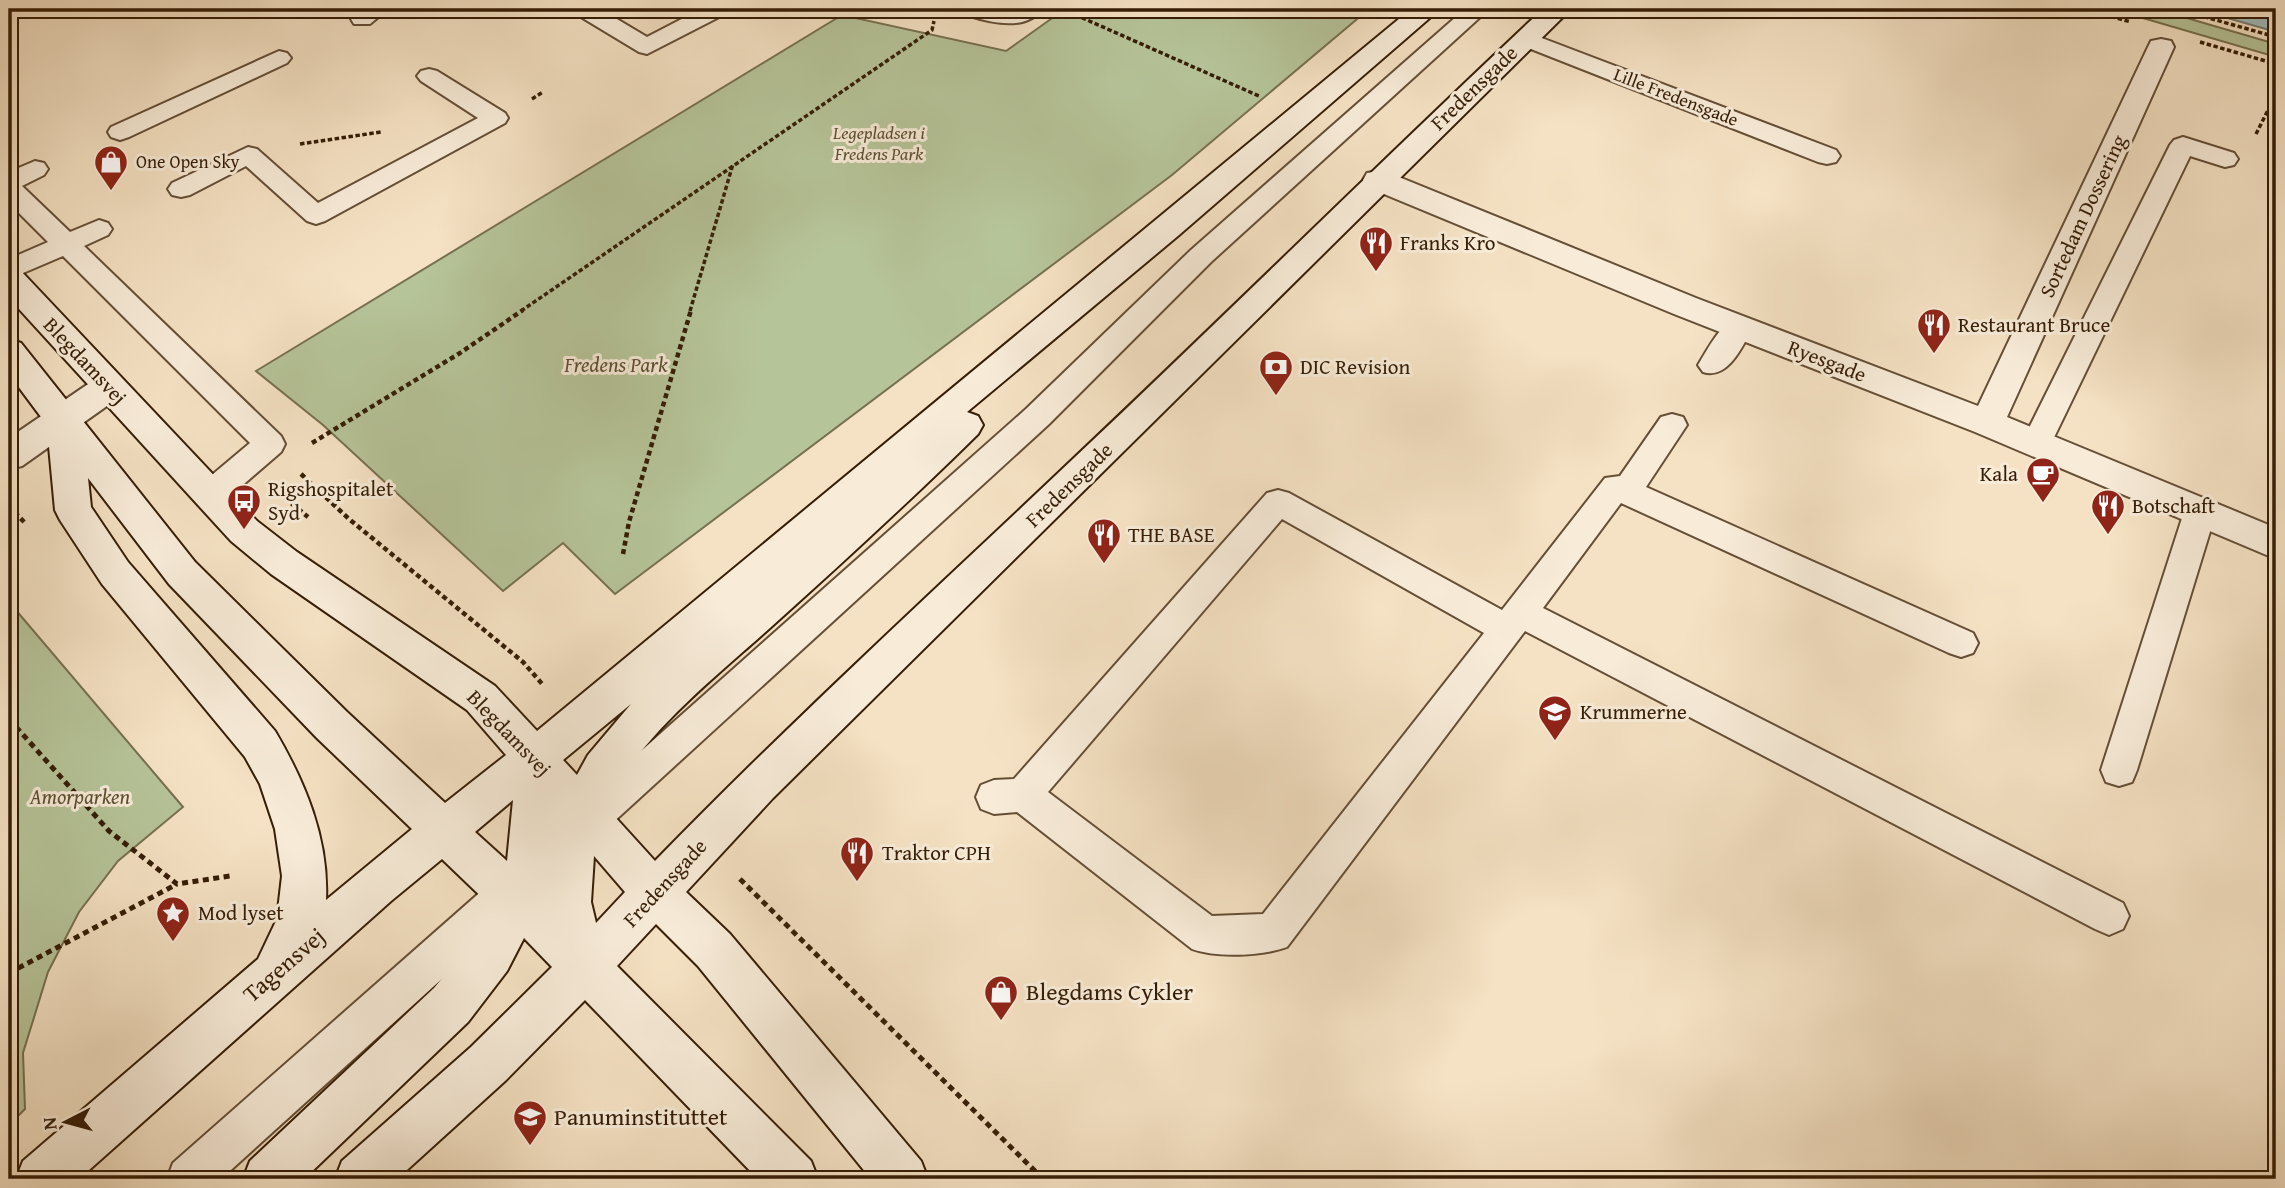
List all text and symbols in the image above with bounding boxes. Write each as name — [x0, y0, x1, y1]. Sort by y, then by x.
street label: Fredensgade — [1423, 38, 1524, 137]
street label: Lille Fredensgade — [1610, 60, 1742, 133]
park label: Legepladsen i Fredens Park — [832, 119, 925, 167]
street label: Sortedam Dossering — [2031, 129, 2134, 302]
shop icon: One Open Sky — [92, 143, 130, 192]
place label: One Open Sky — [136, 148, 240, 175]
restaurant icon: Franks Kro — [1357, 224, 1395, 273]
place label: Franks Kro — [1400, 227, 1496, 258]
restaurant icon: Restaurant Bruce — [1915, 306, 1953, 355]
place label: Restaurant Bruce — [1958, 309, 2110, 340]
street label: Blegdamsvej — [36, 310, 134, 412]
street label: Ryesgade — [1783, 331, 1871, 390]
bank icon: DIC Revision — [1257, 348, 1295, 397]
park label: Fredens Park — [563, 349, 668, 380]
place label: DIC Revision — [1300, 351, 1410, 382]
street label: Fredensgade — [1018, 435, 1119, 534]
cafe icon: Kala — [2024, 455, 2062, 504]
place label: Kala — [1980, 458, 2018, 489]
place label: Rigshospitalet Syd — [268, 473, 394, 528]
bus stop icon: Rigshospitalet Syd — [225, 482, 263, 531]
restaurant icon: Botschaft — [2089, 487, 2127, 536]
place label: Botschaft — [2132, 490, 2216, 521]
restaurant icon: THE BASE — [1085, 516, 1123, 565]
place label: THE BASE — [1128, 519, 1215, 550]
street label: Blegdamsvej — [460, 682, 559, 783]
school or university icon: Krummerne — [1536, 693, 1574, 742]
place label: Krummerne — [1580, 696, 1687, 727]
park label: Amorparken — [29, 781, 131, 812]
street label: Fredensgade — [615, 831, 714, 934]
restaurant icon: Traktor CPH — [838, 834, 876, 883]
place label: Traktor CPH — [882, 837, 991, 868]
place icon: Mod lyset — [154, 894, 192, 943]
place label: Mod lyset — [198, 897, 284, 928]
street label: Tagensvej — [235, 919, 333, 1010]
shop icon: Blegdams Cykler — [982, 973, 1020, 1022]
place label: Blegdams Cykler — [1026, 974, 1193, 1009]
north arrow — [32, 1086, 102, 1156]
school or university icon: Panuminstituttet — [511, 1098, 549, 1147]
place label: Panuminstituttet — [554, 1099, 728, 1134]
text: N — [34, 1116, 64, 1132]

